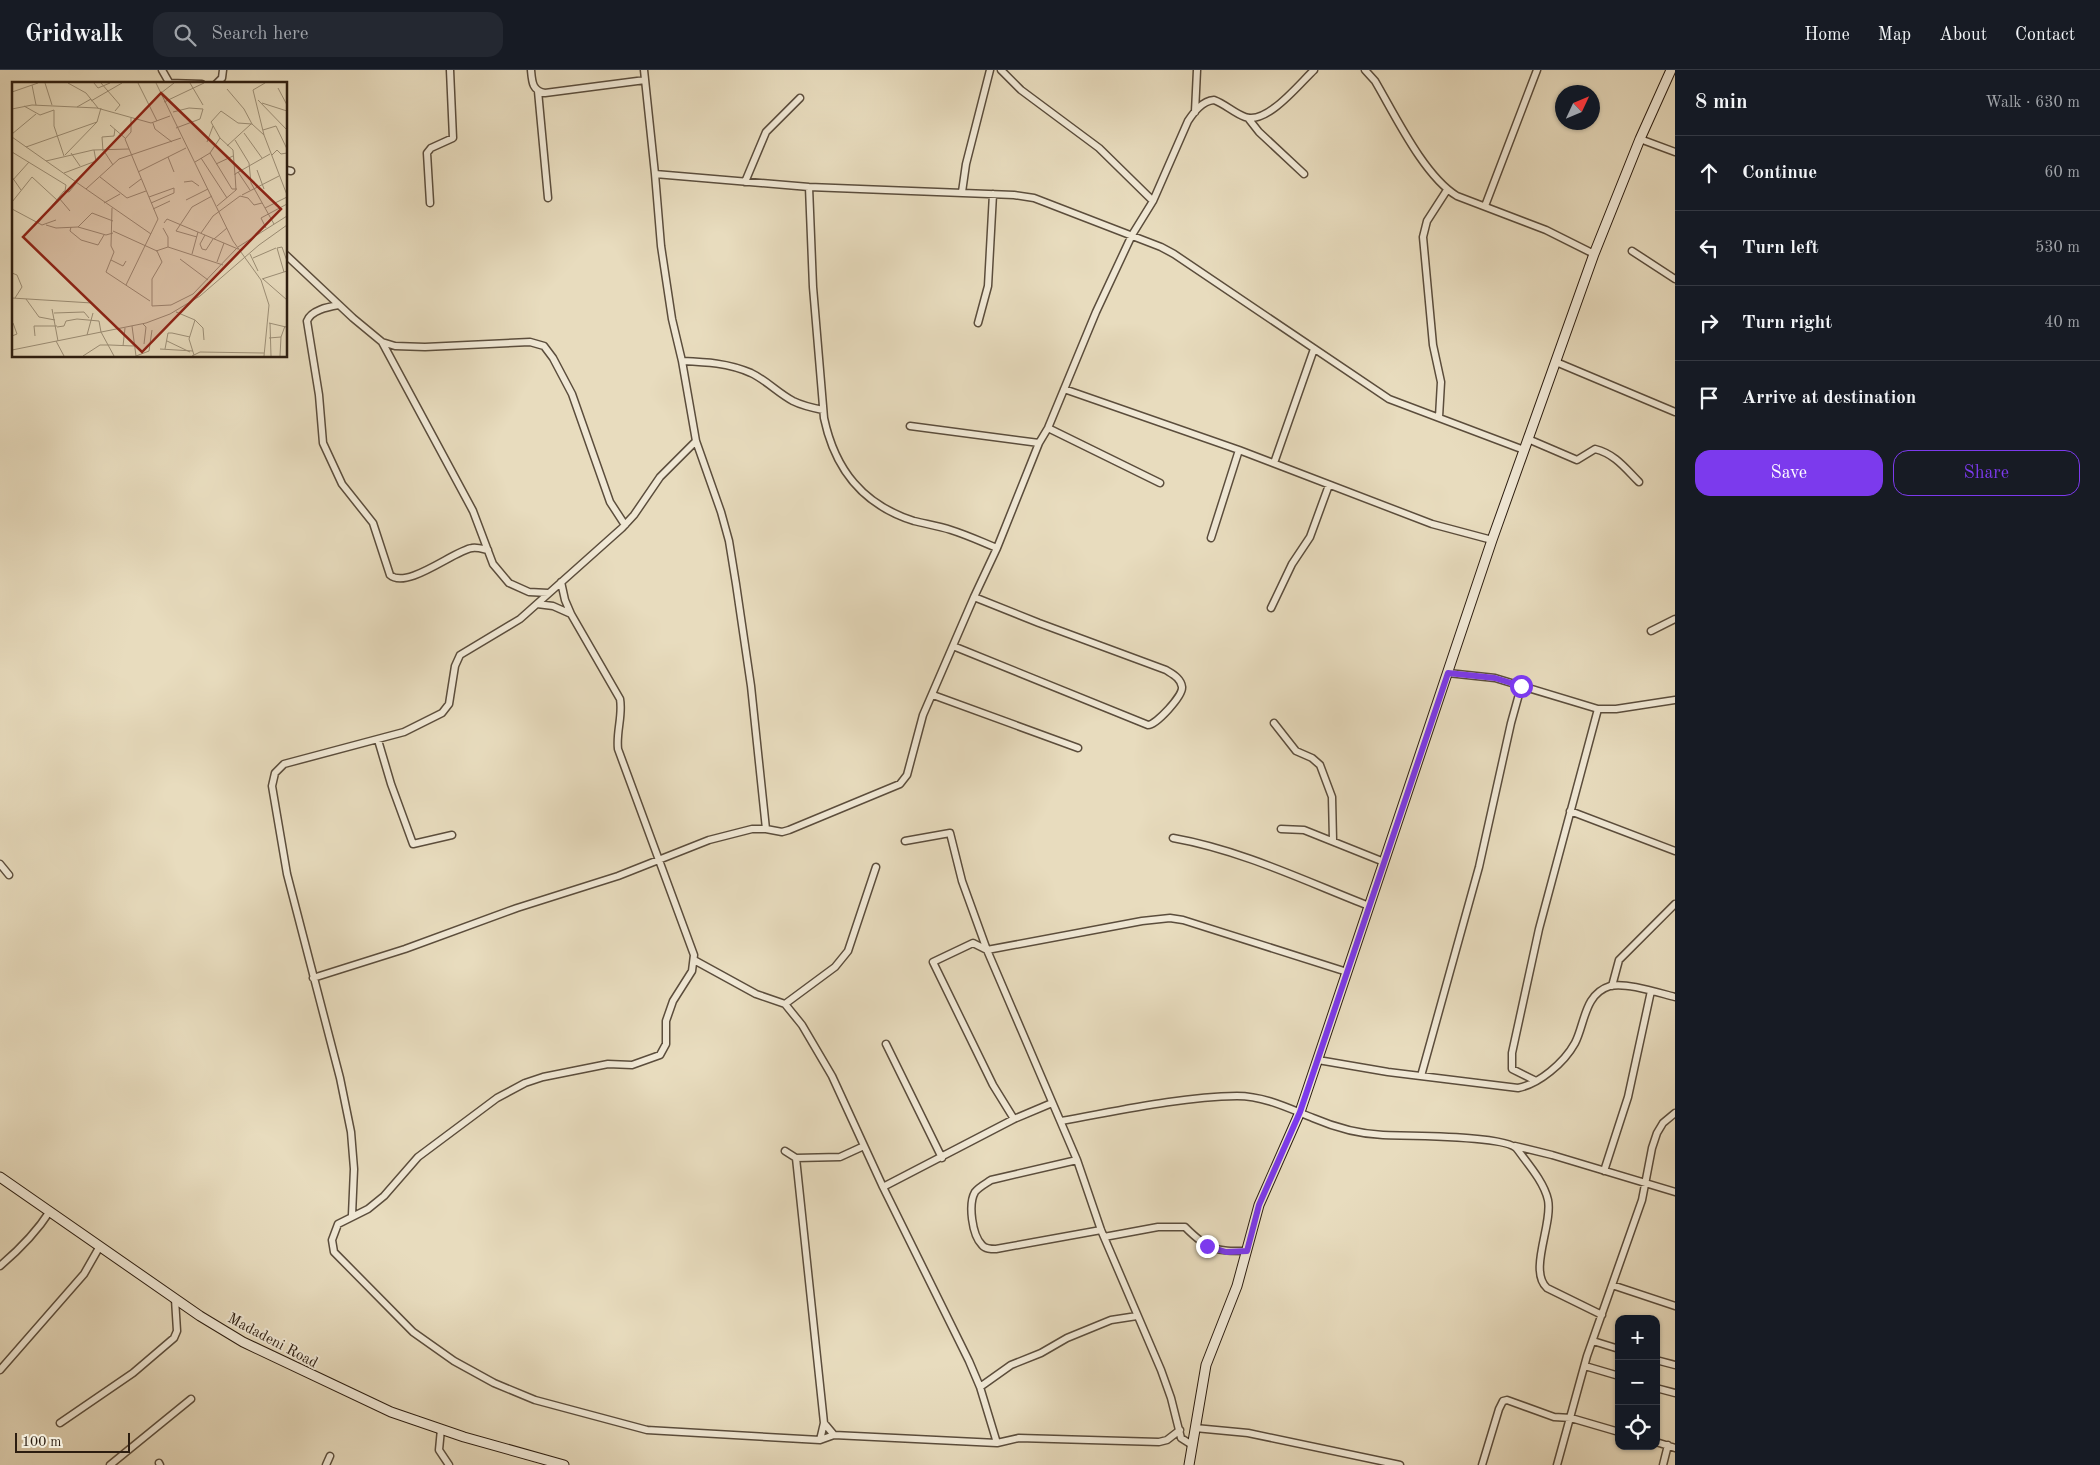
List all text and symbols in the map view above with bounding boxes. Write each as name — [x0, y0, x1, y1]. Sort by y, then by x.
search box — [153, 12, 503, 57]
icon: search — [171, 21, 199, 49]
text: Gridwalk — [25, 23, 123, 47]
text: Search here — [211, 25, 309, 44]
text: Home — [1804, 26, 1850, 44]
text: Map — [1878, 26, 1911, 44]
text: About — [1939, 26, 1987, 44]
text: Contact — [2015, 26, 2075, 44]
inset map — [12, 82, 288, 358]
north arrow — [1555, 85, 1600, 130]
text: 8 min — [1695, 92, 1748, 113]
text: Walk · 630 m — [1985, 95, 2080, 111]
icon: ahead — [1695, 159, 1723, 187]
text: Continue — [1742, 164, 1817, 183]
text: 60 m — [2044, 165, 2080, 181]
icon: left — [1695, 234, 1723, 262]
text: Turn left — [1742, 239, 1819, 258]
text: 530 m — [2035, 240, 2080, 256]
icon: right — [1695, 309, 1723, 337]
text: Turn right — [1742, 314, 1832, 333]
text: 40 m — [2044, 315, 2080, 331]
icon: arrive — [1695, 384, 1723, 412]
text: Arrive at destination — [1742, 389, 1916, 408]
button: Save — [1695, 450, 1883, 496]
button: Share — [1893, 450, 2080, 496]
route start — [1510, 675, 1533, 698]
route end — [1196, 1235, 1219, 1258]
street label: Madadeni Road — [225, 1311, 320, 1371]
map controls — [1615, 1315, 1660, 1450]
button: + — [1615, 1315, 1660, 1360]
button: − — [1615, 1360, 1660, 1405]
button: locate — [1615, 1405, 1660, 1450]
scale bar — [15, 1430, 130, 1453]
text: 100 m — [22, 1435, 61, 1449]

